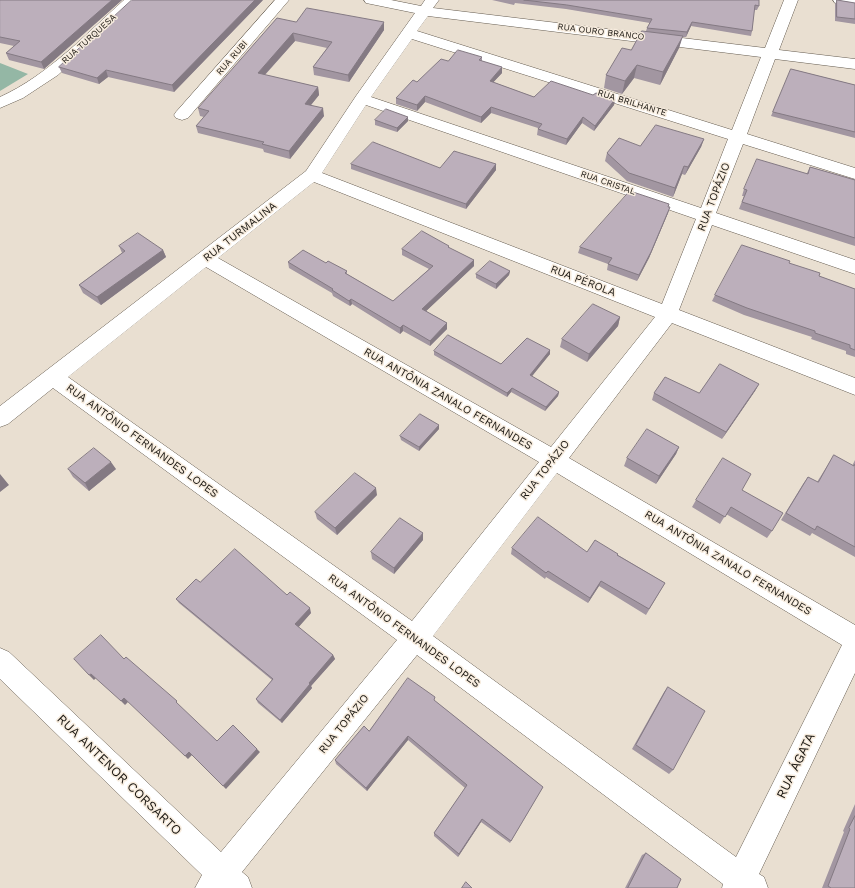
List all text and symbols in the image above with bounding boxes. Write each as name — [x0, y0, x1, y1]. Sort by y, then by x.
street label: RUA TURQUESA — [60, 12, 118, 66]
street label: RUA OURO BRANCO — [557, 21, 645, 43]
street label: RUA RUBI — [214, 39, 250, 77]
street label: RUA BRILHANTE — [596, 87, 668, 119]
street label: RUA TOPÁZIO — [695, 161, 733, 233]
street label: RUA CRISTAL — [579, 169, 637, 197]
street label: RUA TURMALINA — [201, 199, 279, 265]
street label: RUA PÉROLA — [548, 262, 618, 300]
street label: RUA ANTÔNIA ZANALO FERNANDES — [361, 345, 535, 453]
street label: RUA ANTÔNIO FERNANDES LOPES — [63, 381, 221, 501]
street label: RUA TOPÁZIO — [518, 437, 572, 503]
street label: RUA ANTÔNIA ZANALO FERNANDES — [642, 508, 814, 618]
street label: RUA ANTÔNIO FERNANDES LOPES — [325, 571, 483, 691]
street label: RUA TOPÁZIO — [316, 692, 372, 756]
street label: RUA ANTENOR CORSARTO — [54, 711, 184, 839]
street label: RUA ÁGATA — [773, 731, 819, 801]

